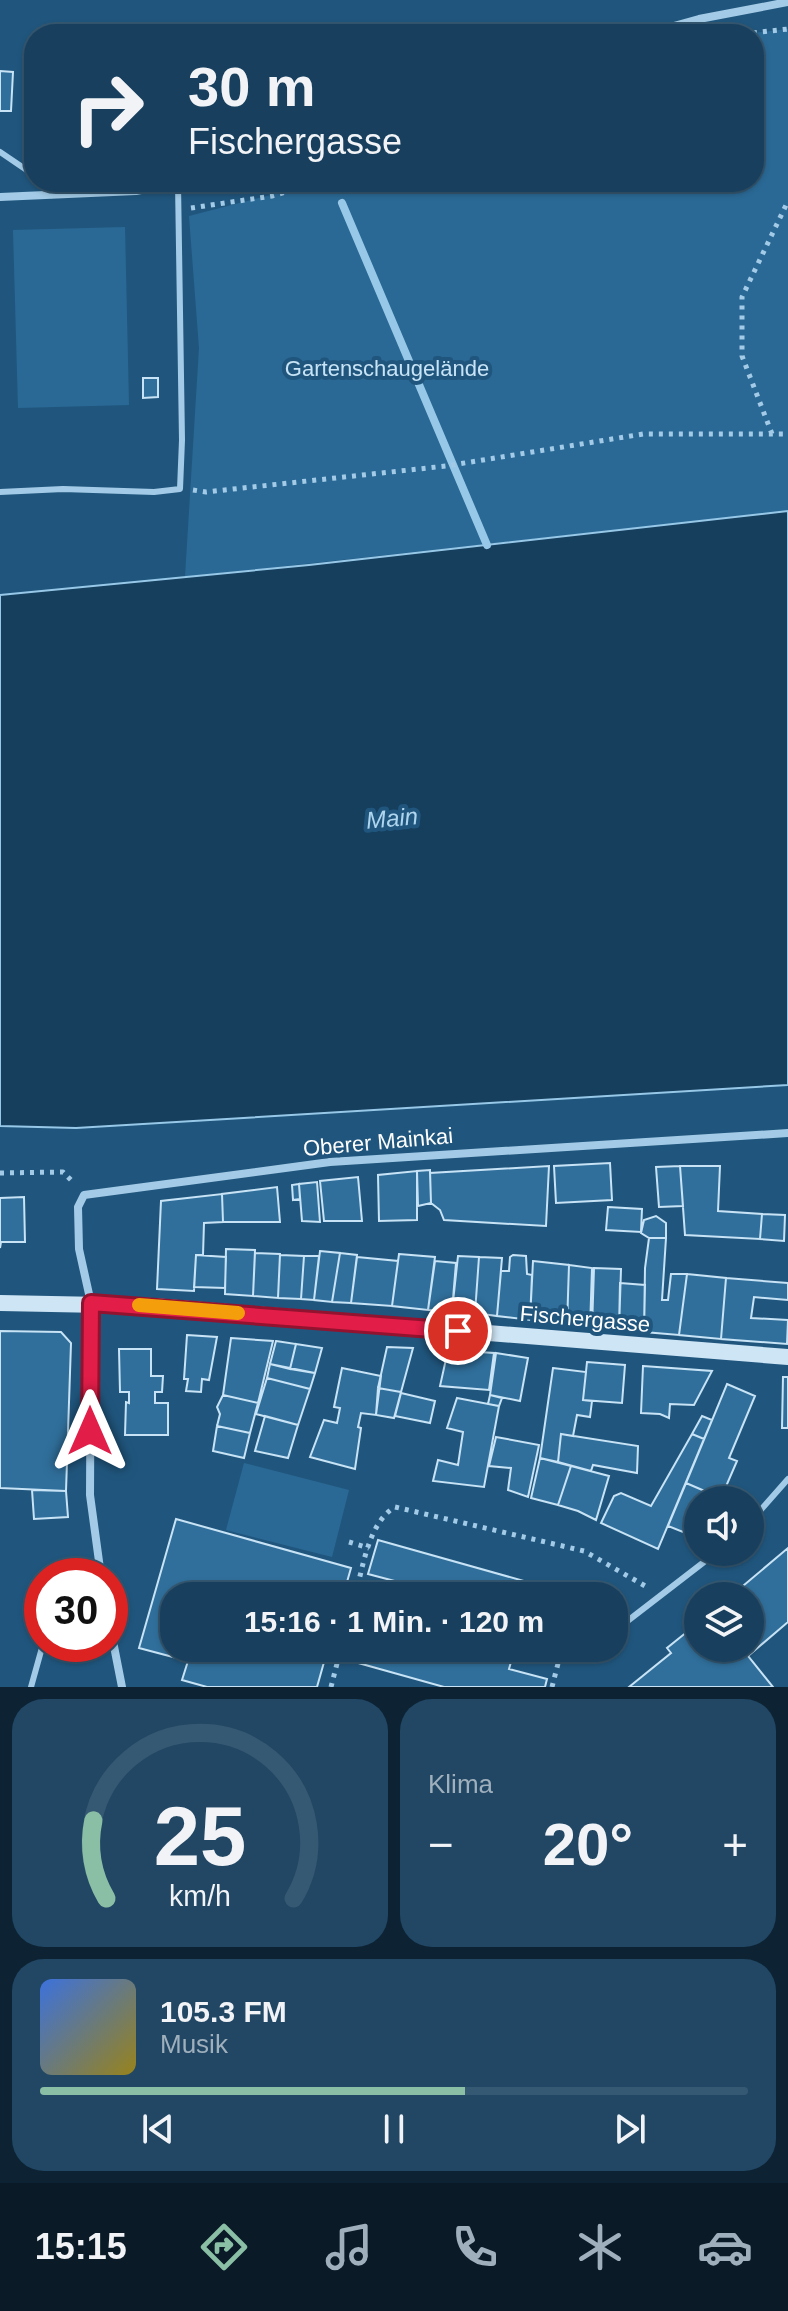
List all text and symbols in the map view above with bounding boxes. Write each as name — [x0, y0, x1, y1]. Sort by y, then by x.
text: 30 m — [188, 55, 316, 118]
icon: right — [56, 56, 160, 160]
text: Fischergasse — [188, 121, 402, 162]
park label: Gartenschaugelände — [285, 356, 489, 381]
water label: Main — [365, 802, 419, 834]
street label: Oberer Mainkai — [302, 1123, 454, 1161]
pin — [424, 1297, 492, 1365]
street label: Fischergasse — [519, 1301, 651, 1337]
icon: arrive — [436, 1309, 480, 1353]
position arrow — [48, 1389, 132, 1473]
map controls — [684, 1486, 764, 1662]
button: sound — [684, 1486, 764, 1566]
speed limit sign: 30 — [24, 1558, 128, 1662]
button: layers — [684, 1582, 764, 1662]
text: 15:16 · 1 Min. · 120 m — [244, 1605, 544, 1638]
text: Klima — [428, 1769, 493, 1799]
text: 25 — [154, 1790, 246, 1883]
text: 20° — [543, 1811, 633, 1878]
text: − — [428, 1820, 454, 1869]
text: + — [722, 1820, 748, 1869]
text: km/h — [169, 1880, 231, 1912]
text: 105.3 FM — [160, 1995, 287, 2028]
text: Musik — [160, 2029, 228, 2059]
icon: previous — [136, 2107, 180, 2151]
icon: pause — [372, 2107, 416, 2151]
icon: next — [608, 2107, 652, 2151]
icon: directions — [196, 2219, 252, 2275]
icon: music — [321, 2219, 377, 2275]
icon: phone — [447, 2219, 503, 2275]
icon: climate — [572, 2219, 628, 2275]
icon: car — [697, 2219, 753, 2275]
text: 15:15 — [35, 2226, 127, 2267]

